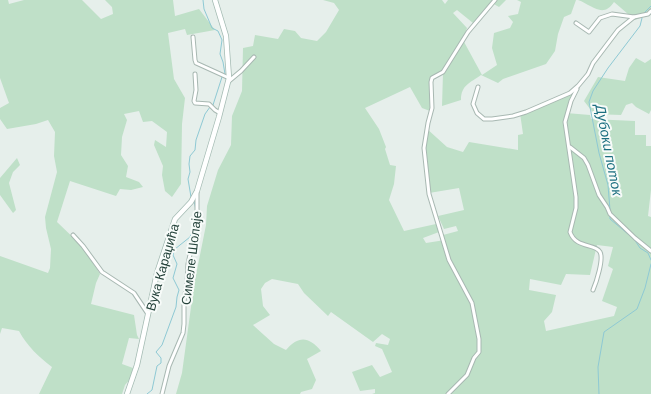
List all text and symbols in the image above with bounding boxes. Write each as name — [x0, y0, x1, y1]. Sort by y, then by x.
water label: Дубоки поток — [592, 101, 626, 198]
street label: Симеле Шолаје — [178, 210, 205, 306]
street label: Вука Караџића — [143, 221, 182, 312]

